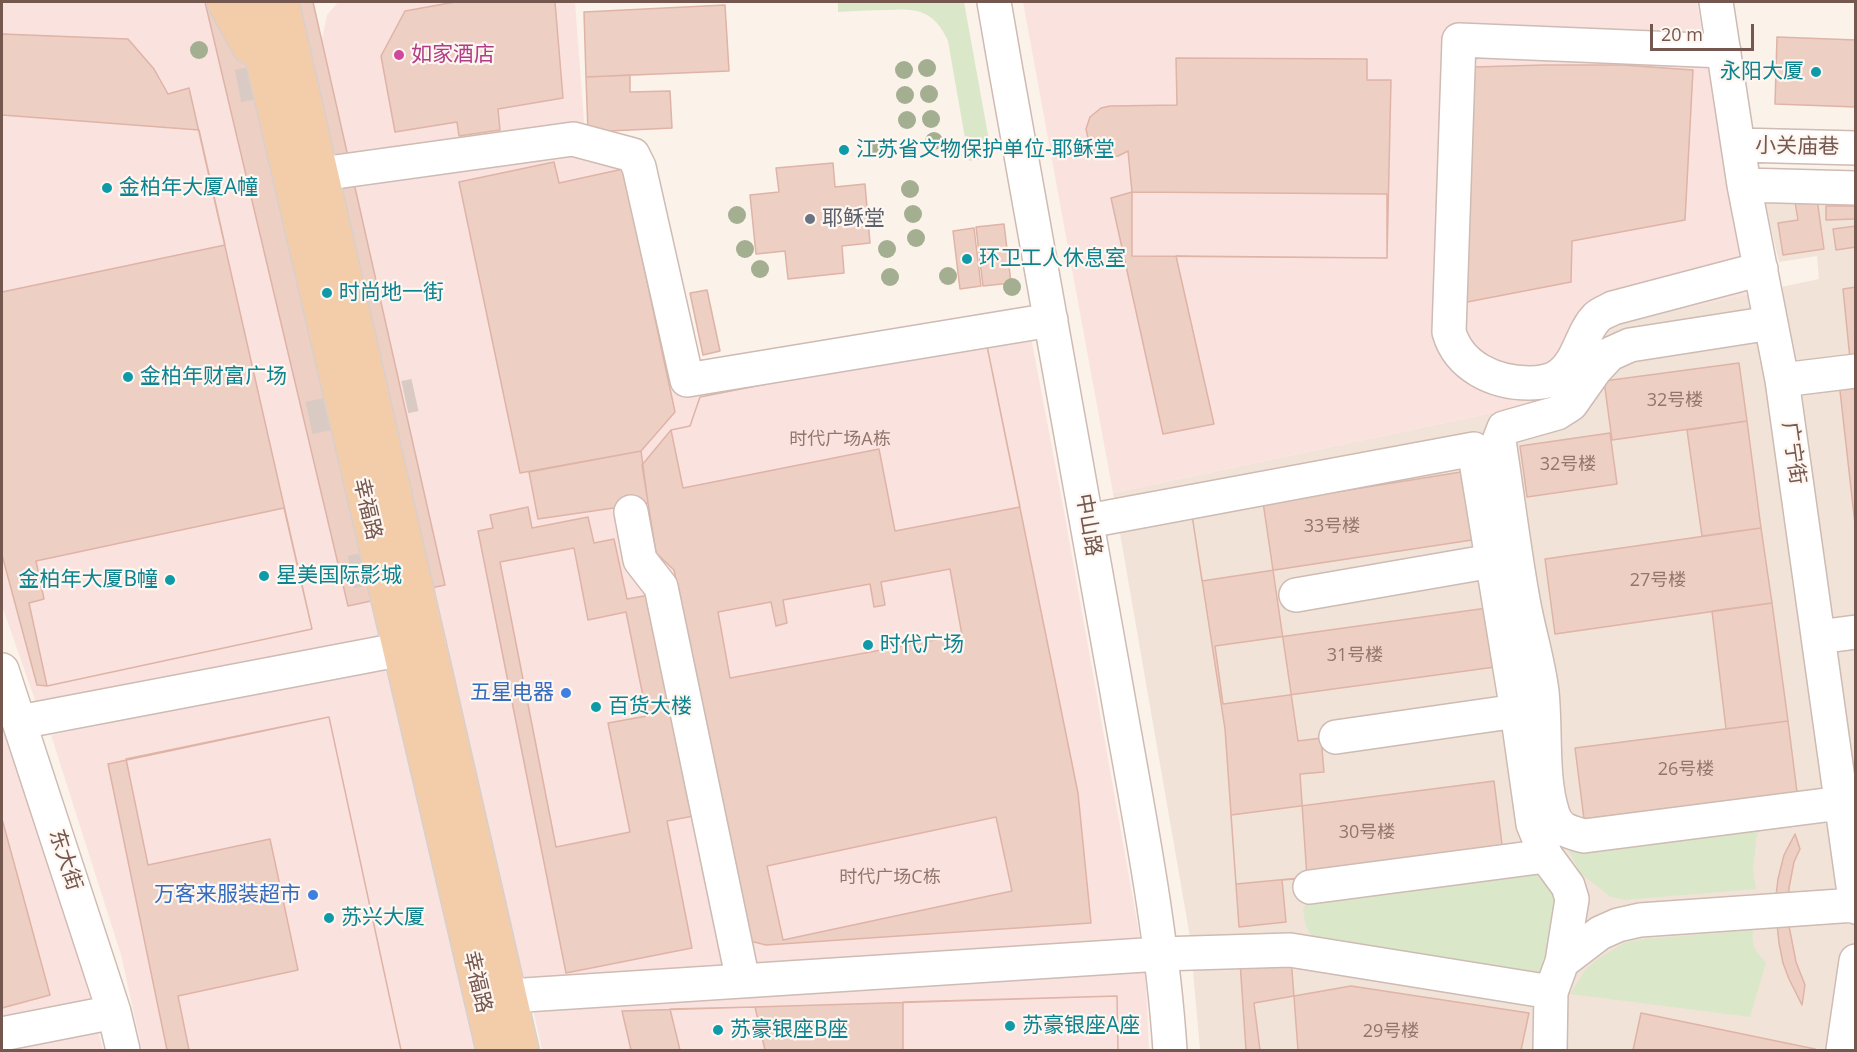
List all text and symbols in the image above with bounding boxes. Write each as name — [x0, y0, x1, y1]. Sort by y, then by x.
scale bar — [1653, 12, 1756, 50]
text: 20 m — [1661, 22, 1703, 46]
place label: 如家酒店 — [411, 42, 495, 68]
marker: 如家酒店 — [392, 48, 406, 62]
place label: 永阳大厦 — [1720, 59, 1804, 85]
marker: 永阳大厦 — [1809, 65, 1823, 79]
street label: 小关庙巷 — [1755, 134, 1839, 160]
place label: 江苏省文物保护单位-耶稣堂 — [856, 137, 1115, 163]
marker: 江苏省文物保护单位-耶稣堂 — [837, 143, 851, 157]
place label: 金柏年大厦A幢 — [119, 175, 258, 201]
marker: 金柏年大厦A幢 — [100, 181, 114, 195]
place label: 耶稣堂 — [822, 206, 885, 232]
marker: 耶稣堂 — [803, 212, 817, 226]
place label: 环卫工人休息室 — [979, 246, 1126, 272]
marker: 环卫工人休息室 — [960, 252, 974, 266]
place label: 时尚地一街 — [339, 280, 444, 306]
marker: 时尚地一街 — [320, 286, 334, 300]
place label: 金柏年财富广场 — [140, 364, 287, 390]
marker: 金柏年财富广场 — [121, 370, 135, 384]
house number: 32号楼 — [1647, 390, 1703, 412]
street label: 广宁街 — [1776, 420, 1810, 486]
house number: 时代广场A栋 — [789, 429, 891, 451]
house number: 32号楼 — [1540, 454, 1596, 476]
street label: 幸福路 — [348, 475, 386, 543]
street label: 中山路 — [1070, 492, 1106, 558]
house number: 33号楼 — [1304, 516, 1360, 538]
place label: 星美国际影城 — [276, 563, 402, 589]
place label: 金柏年大厦B幢 — [18, 567, 158, 593]
marker: 星美国际影城 — [257, 569, 271, 583]
house number: 27号楼 — [1630, 570, 1686, 592]
marker: 金柏年大厦B幢 — [163, 573, 177, 587]
place label: 时代广场 — [880, 632, 964, 658]
marker: 时代广场 — [861, 638, 875, 652]
house number: 31号楼 — [1327, 645, 1383, 667]
place label: 五星电器 — [470, 680, 554, 706]
marker: 五星电器 — [559, 686, 573, 700]
place label: 百货大楼 — [608, 694, 692, 720]
marker: 百货大楼 — [589, 700, 603, 714]
house number: 26号楼 — [1658, 759, 1714, 781]
house number: 30号楼 — [1339, 822, 1395, 844]
street label: 东大街 — [43, 826, 87, 894]
house number: 时代广场C栋 — [839, 867, 941, 889]
place label: 万客来服装超市 — [154, 882, 301, 908]
marker: 万客来服装超市 — [306, 888, 320, 902]
place label: 苏兴大厦 — [341, 905, 425, 931]
marker: 苏兴大厦 — [322, 911, 336, 925]
street label: 幸福路 — [458, 948, 496, 1016]
place label: 苏豪银座A座 — [1022, 1013, 1140, 1039]
place label: 苏豪银座B座 — [730, 1017, 849, 1043]
marker: 苏豪银座A座 — [1003, 1019, 1017, 1033]
house number: 29号楼 — [1363, 1021, 1419, 1043]
marker: 苏豪银座B座 — [711, 1023, 725, 1037]

